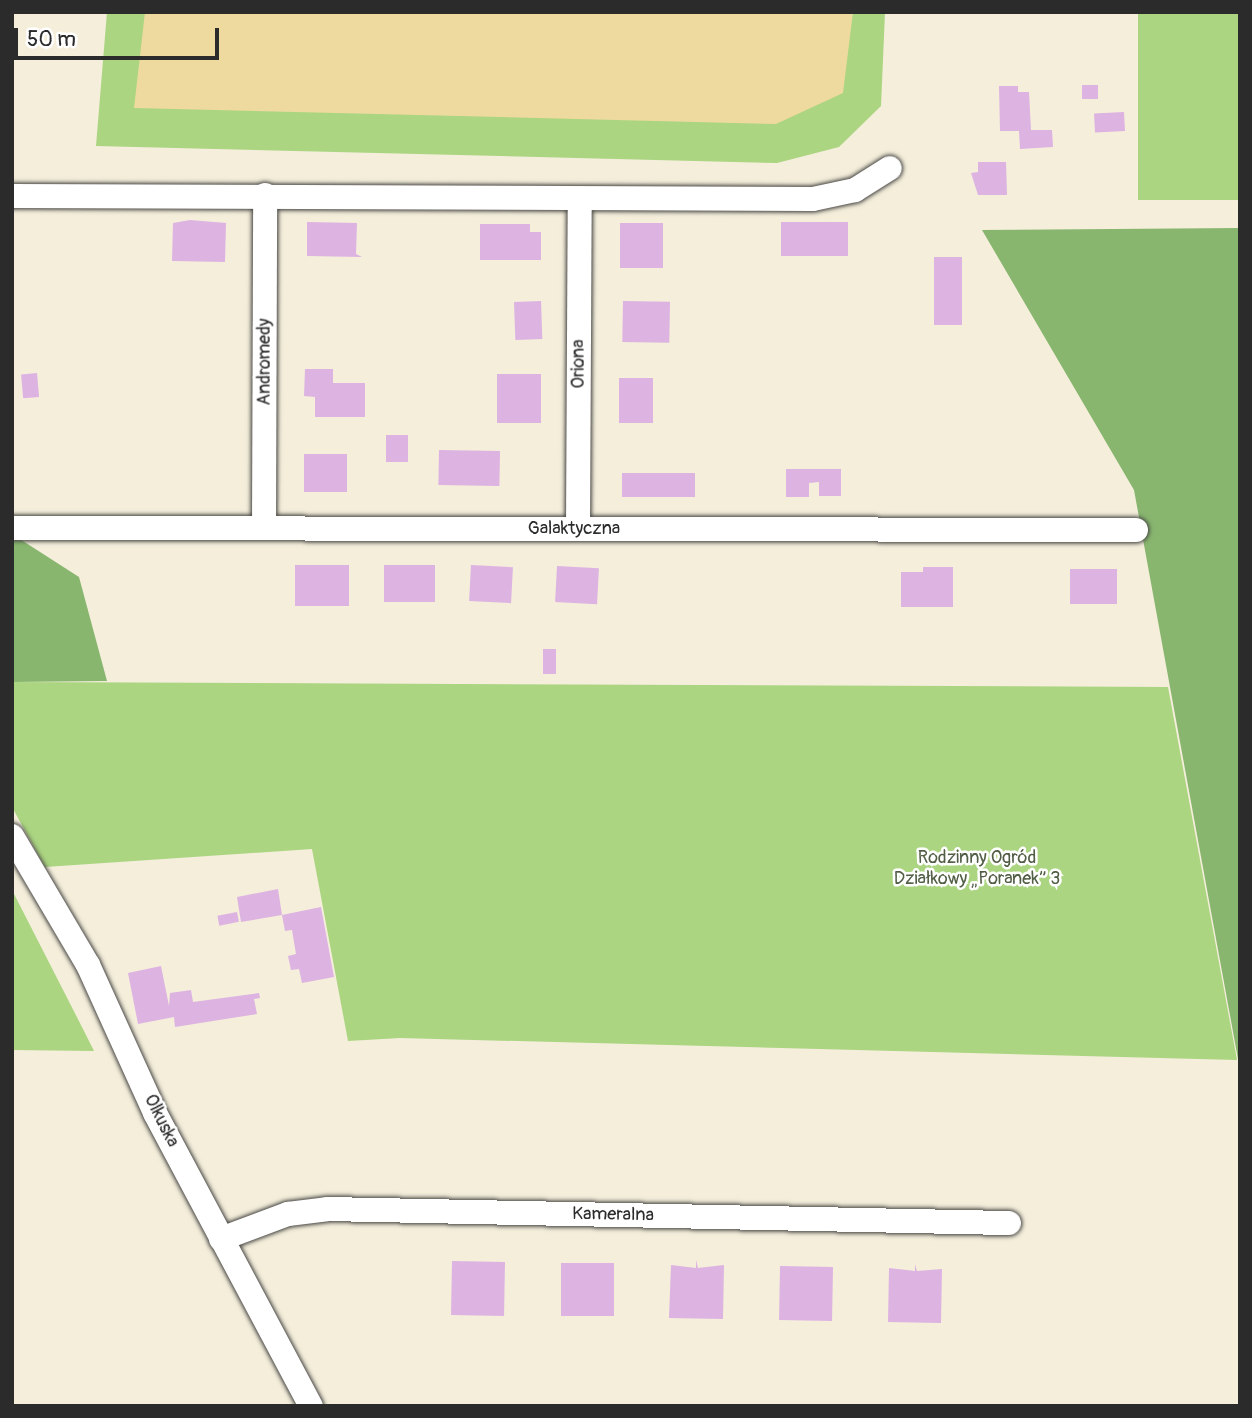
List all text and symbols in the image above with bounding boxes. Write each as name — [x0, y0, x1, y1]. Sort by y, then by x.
scale bar — [18, 14, 222, 58]
text: 50 m — [27, 26, 76, 53]
street label: Andromedy — [254, 318, 276, 406]
street label: Oriona — [568, 339, 590, 389]
street label: Galaktyczna — [528, 518, 620, 540]
park label: Rodzinny Ogród Działkowy „Poranek” 3 — [894, 848, 1060, 890]
street label: Olkuska — [139, 1091, 183, 1151]
street label: Kameralna — [572, 1203, 654, 1227]

